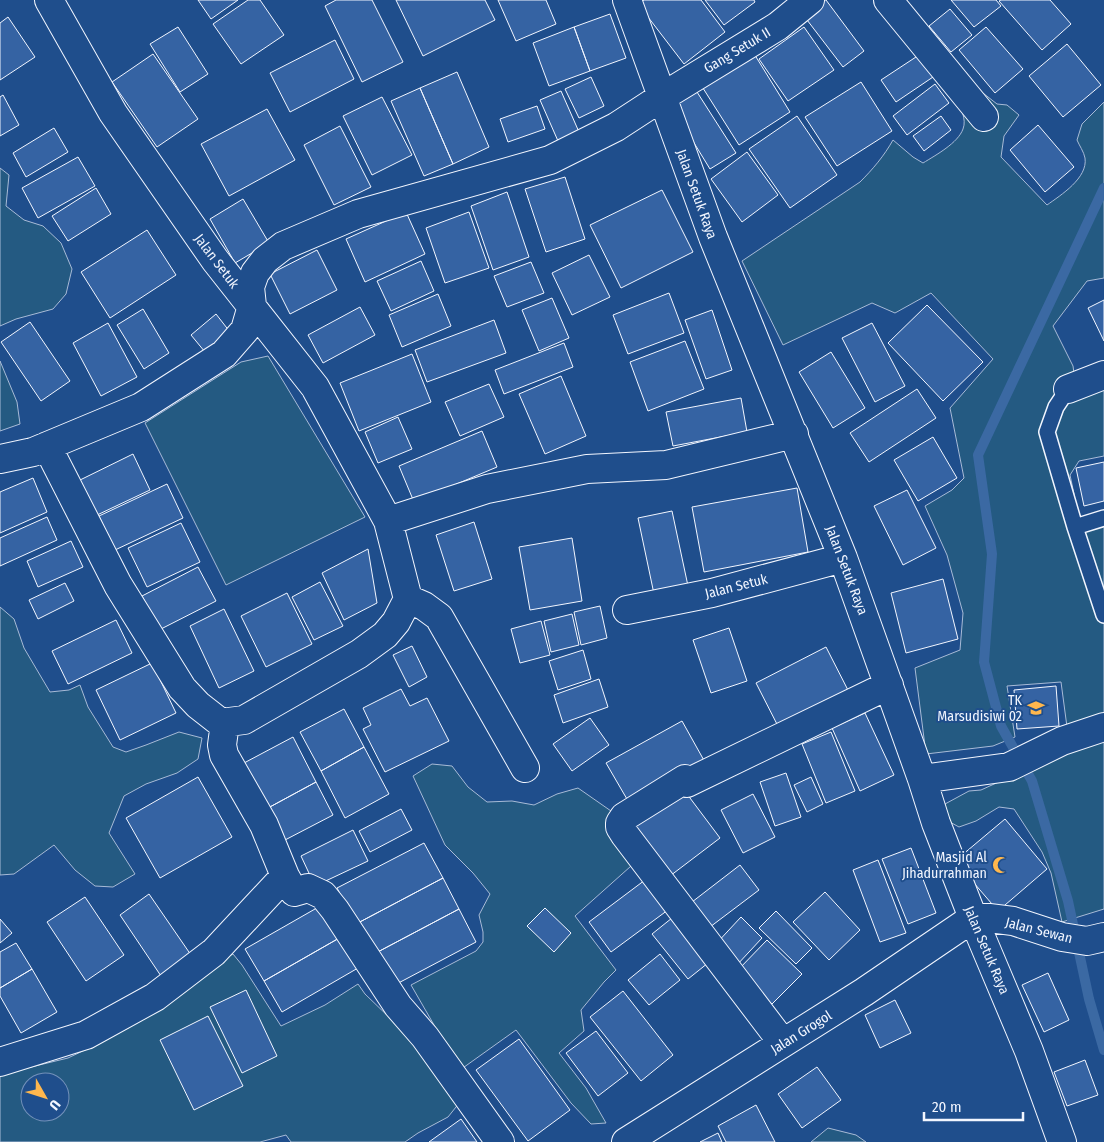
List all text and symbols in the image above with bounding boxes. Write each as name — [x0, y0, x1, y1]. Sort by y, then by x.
street label: Gang Setuk II — [701, 24, 774, 77]
street label: Jalan Setuk Raya — [672, 147, 721, 242]
street label: Jalan Setuk — [191, 231, 243, 292]
street label: Jalan Setuk Raya — [822, 523, 871, 617]
street label: Jalan Setuk — [703, 570, 770, 602]
place label: TK Marsudisiwi 02 — [937, 692, 1023, 725]
school or university icon: TK Marsudisiwi 02 — [1026, 698, 1046, 718]
place label: Masjid Al Jihadurrahman — [902, 849, 987, 882]
mosque icon: Masjid Al Jihadurrahman — [991, 855, 1011, 875]
street label: Jalan Setuk Raya — [960, 903, 1013, 997]
street label: Jalan Sewan — [1003, 914, 1074, 947]
street label: Jalan Grogol — [768, 1007, 835, 1058]
north arrow — [20, 1072, 70, 1122]
scale bar — [924, 1090, 1023, 1122]
text: U — [46, 1096, 64, 1113]
text: 20 m — [932, 1098, 962, 1116]

